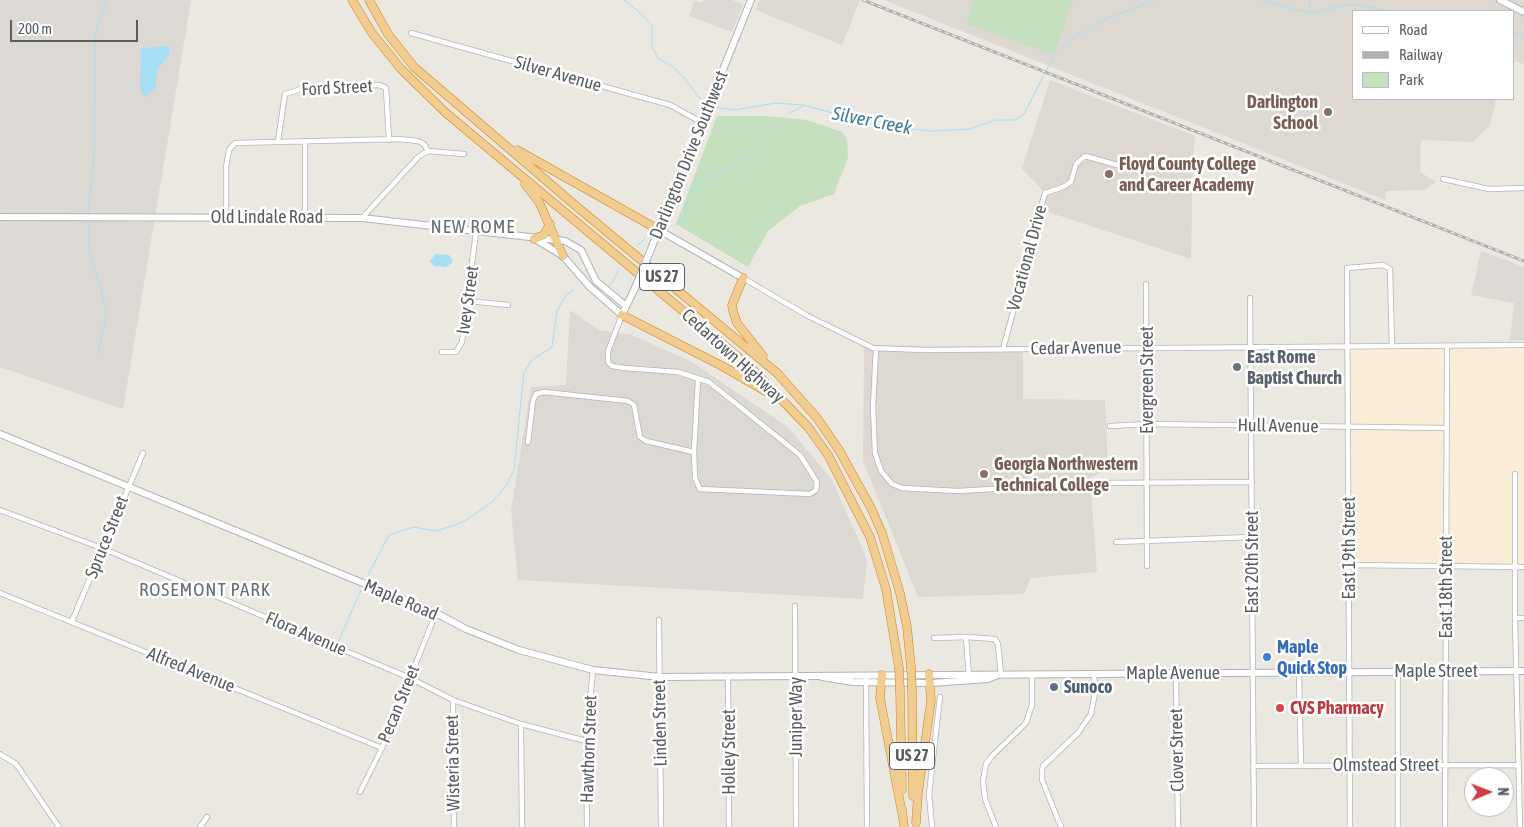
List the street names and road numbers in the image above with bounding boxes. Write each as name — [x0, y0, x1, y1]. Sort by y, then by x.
street label: Silver Avenue — [512, 51, 604, 97]
street label: Darlington Drive Southwest — [645, 67, 733, 243]
street label: Ford Street — [301, 75, 373, 101]
street label: Vocational Drive — [1002, 203, 1052, 313]
street label: Old Lindale Road — [211, 206, 323, 228]
street label: Ivey Street — [452, 264, 484, 336]
road number: US 27 — [640, 264, 684, 290]
street label: Cedartown Highway — [677, 304, 789, 408]
street label: Evergreen Street — [1136, 326, 1158, 434]
street label: Cedar Avenue — [1030, 336, 1122, 360]
street label: Hull Avenue — [1237, 414, 1319, 438]
street label: Spruce Street — [81, 493, 133, 581]
street label: East 19th Street — [1338, 497, 1360, 599]
street label: East 20th Street — [1241, 511, 1263, 613]
street label: East 18th Street — [1435, 536, 1457, 638]
street label: Maple Road — [361, 575, 441, 625]
street label: Flora Avenue — [262, 607, 350, 661]
street label: Alfred Avenue — [144, 643, 238, 697]
street label: Maple Street — [1394, 660, 1478, 682]
street label: Pecan Street — [374, 662, 424, 746]
street label: Maple Avenue — [1126, 662, 1220, 684]
street label: Juniper Way — [785, 677, 807, 757]
street label: Linden Street — [648, 679, 672, 767]
street label: Hawthorn Street — [576, 695, 602, 803]
street label: Clover Street — [1165, 708, 1189, 792]
street label: Holley Street — [718, 709, 740, 795]
street label: Wisteria Street — [441, 715, 465, 811]
road number: US 27 — [890, 742, 934, 769]
street label: Olmstead Street — [1333, 754, 1439, 776]

